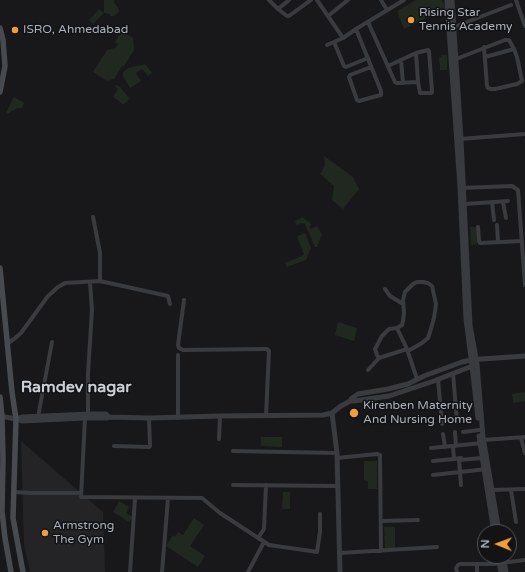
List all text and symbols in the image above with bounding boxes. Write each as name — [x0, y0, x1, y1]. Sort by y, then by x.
place label: Rising Star Tennis Academy — [419, 6, 512, 34]
marker: Rising Star Tennis Academy — [406, 15, 416, 25]
place label: ISRO, Ahmedabad — [23, 23, 128, 37]
marker: ISRO, Ahmedabad — [10, 25, 20, 35]
district label: Ramdev nagar — [21, 378, 131, 398]
place label: Kirenben Maternity And Nursing Home — [363, 399, 473, 427]
marker: Kirenben Maternity And Nursing Home — [348, 407, 360, 419]
place label: Armstrong The Gym — [53, 519, 114, 547]
north arrow — [477, 524, 517, 564]
marker: Armstrong The Gym — [40, 528, 50, 538]
text: N — [479, 539, 492, 548]

